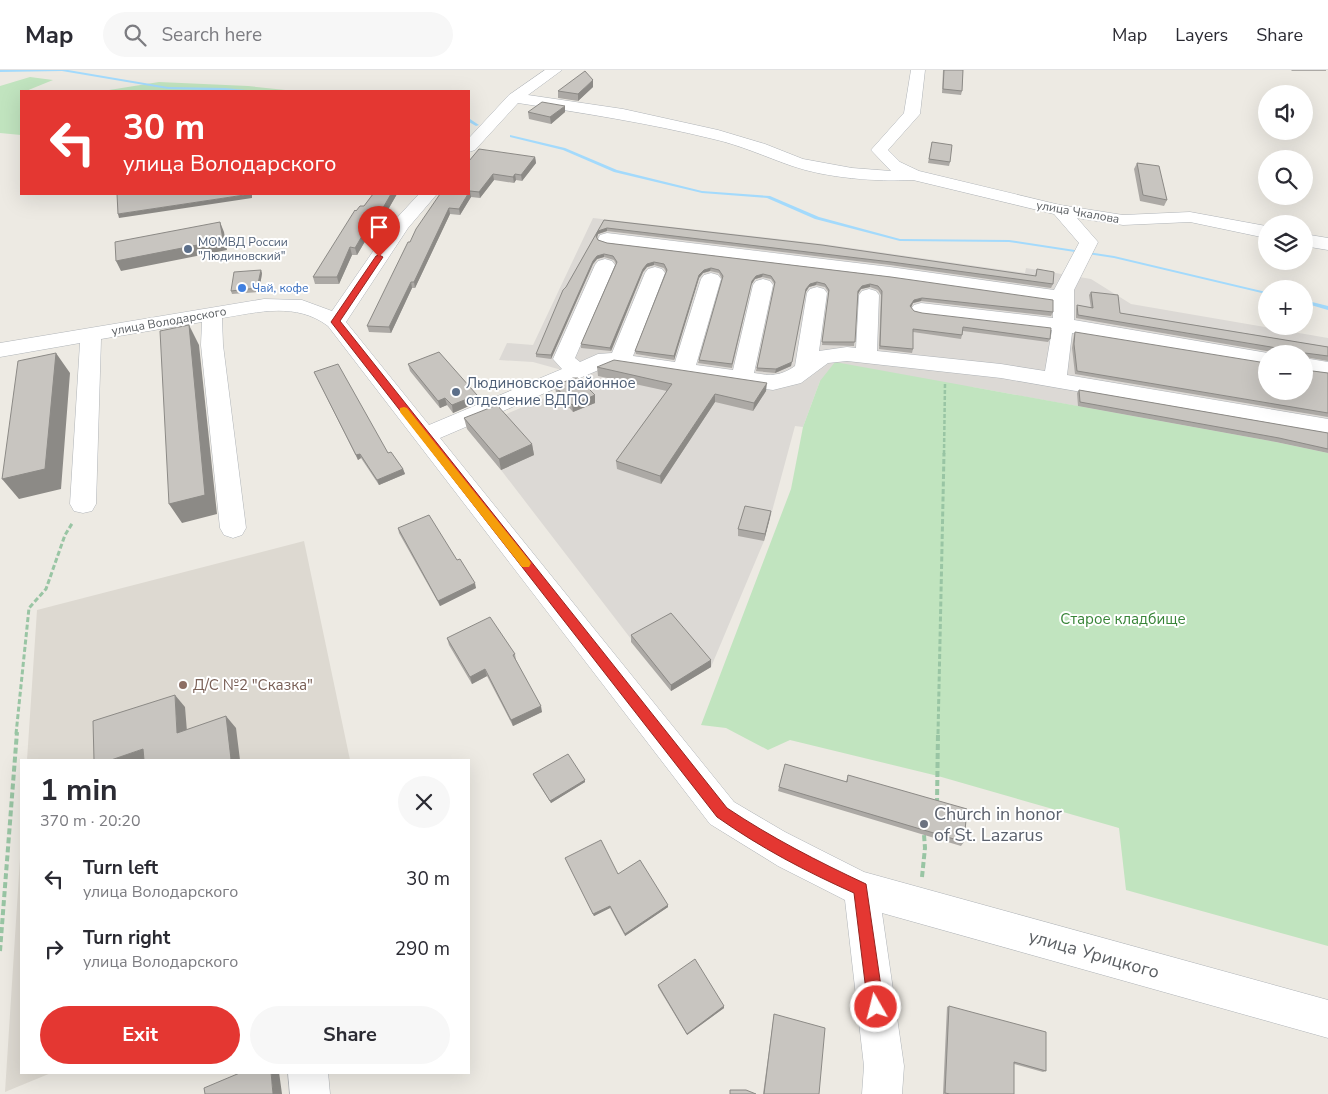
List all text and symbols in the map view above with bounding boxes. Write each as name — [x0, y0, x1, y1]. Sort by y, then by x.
search box — [103, 12, 453, 57]
text: Map — [25, 19, 73, 51]
icon: search — [121, 21, 149, 49]
text: Search here — [161, 22, 262, 48]
text: Map — [1112, 23, 1147, 47]
text: Layers — [1175, 23, 1228, 47]
text: Share — [1256, 23, 1303, 47]
map controls — [1258, 85, 1313, 400]
button: sound — [1258, 85, 1313, 140]
text: 30 m — [123, 104, 205, 151]
icon: left — [40, 110, 105, 175]
text: улица Володарского — [123, 149, 337, 179]
button: search — [1258, 150, 1313, 205]
street label: улица Чкалова — [1035, 197, 1121, 227]
pin — [358, 206, 400, 257]
icon: arrive — [365, 213, 393, 241]
button: layers — [1258, 215, 1313, 270]
place label: МОМВД России "Людиновский" — [198, 234, 288, 264]
marker: МОМВД России "Людиновский" — [182, 243, 194, 255]
place label: Чай, кофе — [252, 280, 309, 296]
button: + — [1258, 280, 1313, 335]
marker: Чай, кофе — [236, 282, 248, 294]
street label: улица Володарского — [110, 303, 228, 339]
button: − — [1258, 345, 1313, 400]
place label: Людиновское районное отделение ВДПО — [466, 373, 636, 410]
marker: Людиновское районное отделение ВДПО — [450, 386, 462, 398]
park label: Старое кладбище — [1060, 609, 1186, 629]
place label: Д/С №2 "Сказка" — [193, 675, 313, 695]
marker: Д/С №2 "Сказка" — [177, 679, 189, 691]
text: 1 min — [40, 770, 118, 811]
button: close — [398, 776, 450, 828]
place label: Church in honor of St. Lazarus — [934, 802, 1062, 847]
text: 370 m · 20:20 — [40, 810, 141, 832]
marker: Church in honor of St. Lazarus — [918, 818, 930, 830]
text: Turn left — [83, 855, 158, 881]
icon: left — [40, 865, 68, 893]
text: 30 m — [406, 866, 450, 892]
text: улица Володарского — [83, 881, 238, 903]
street label: улица Урицкого — [1026, 924, 1162, 984]
text: Turn right — [83, 925, 170, 951]
icon: right — [40, 935, 68, 963]
text: 290 m — [395, 936, 450, 962]
text: улица Володарского — [83, 951, 238, 973]
position arrow — [849, 980, 901, 1032]
button: Exit — [40, 1006, 240, 1064]
button: Share — [250, 1006, 450, 1064]

